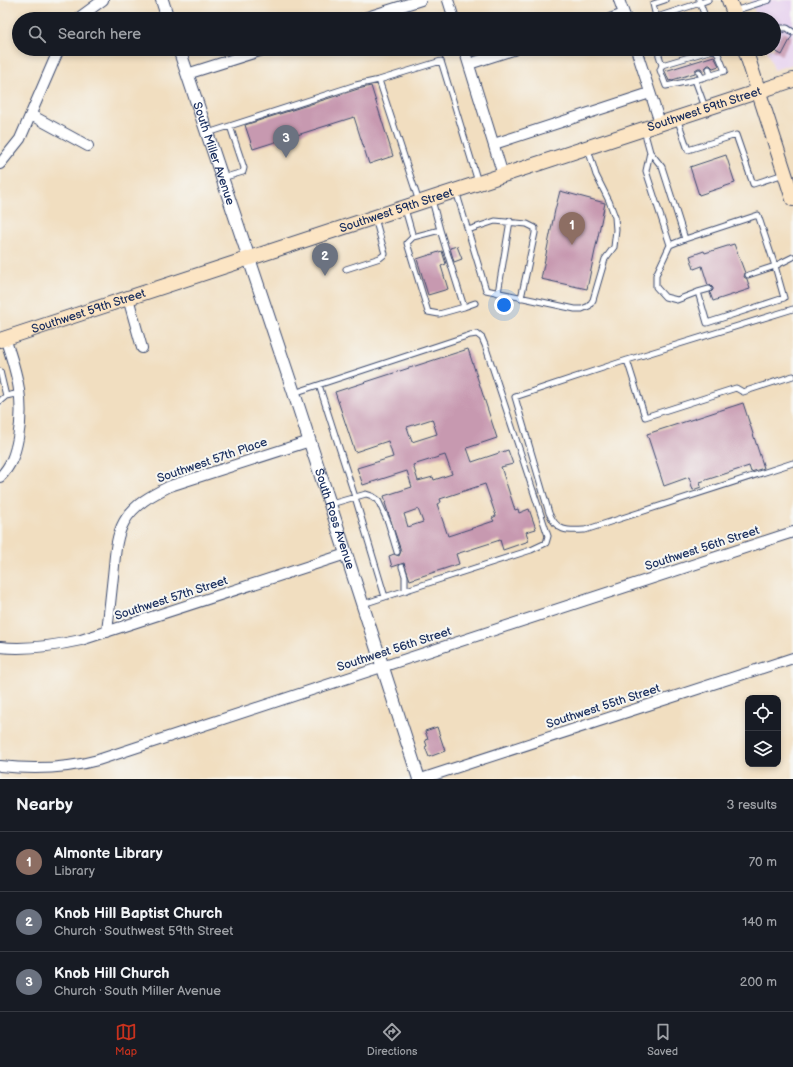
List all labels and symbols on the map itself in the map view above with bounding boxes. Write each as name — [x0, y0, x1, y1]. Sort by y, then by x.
street label: Southwest 59th Street — [645, 84, 763, 135]
street label: South Miller Avenue — [189, 100, 238, 207]
pin: 3 — [273, 125, 299, 158]
street label: Southwest 59th Street — [338, 185, 456, 236]
pin: 1 — [559, 212, 585, 245]
pin: 2 — [312, 243, 338, 276]
street label: Southwest 59th Street — [30, 286, 148, 337]
your location — [494, 295, 514, 315]
street label: Southwest 57th Place — [155, 435, 269, 486]
street label: South Ross Avenue — [311, 467, 358, 571]
street label: Southwest 56th Street — [643, 523, 761, 574]
street label: Southwest 57th Street — [113, 573, 230, 624]
street label: Southwest 56th Street — [335, 624, 453, 675]
street label: Southwest 55th Street — [544, 681, 662, 732]

